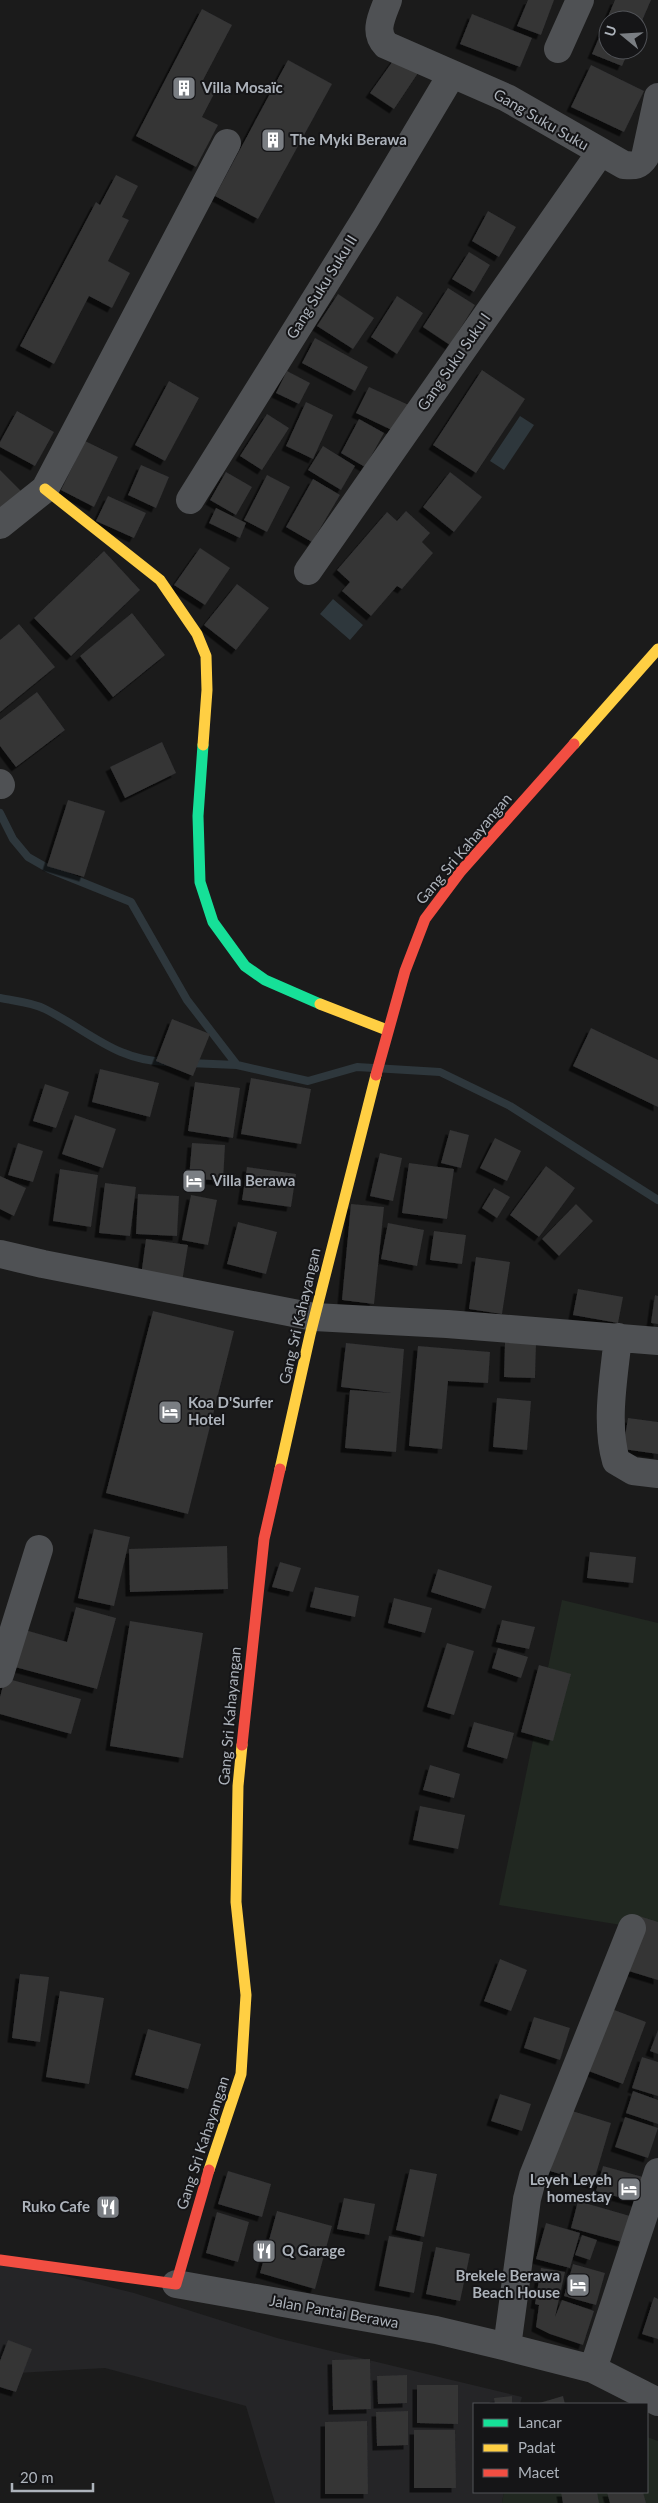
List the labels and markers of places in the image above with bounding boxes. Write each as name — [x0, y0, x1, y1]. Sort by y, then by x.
building icon: Villa Mosaïc — [171, 75, 197, 101]
place label: Villa Mosaïc — [201, 78, 283, 96]
building icon: The Myki Berawa — [260, 127, 286, 153]
place label: The Myki Berawa — [290, 130, 407, 148]
hotel icon: Villa Berawa — [181, 1168, 207, 1194]
place label: Villa Berawa — [211, 1171, 295, 1189]
place label: Koa D'Surfer Hotel — [188, 1393, 274, 1428]
hotel icon: Koa D'Surfer Hotel — [157, 1399, 183, 1425]
place label: Leyeh Leyeh homestay — [530, 2170, 612, 2205]
hotel icon: Leyeh Leyeh homestay — [616, 2176, 642, 2202]
restaurant icon: Ruko Cafe — [95, 2194, 121, 2220]
place label: Ruko Cafe — [22, 2197, 90, 2215]
restaurant icon: Q Garage — [251, 2238, 277, 2264]
place label: Q Garage — [282, 2241, 345, 2259]
place label: Brekele Berawa Beach House — [455, 2266, 560, 2301]
hotel icon: Brekele Berawa Beach House — [565, 2272, 591, 2298]

